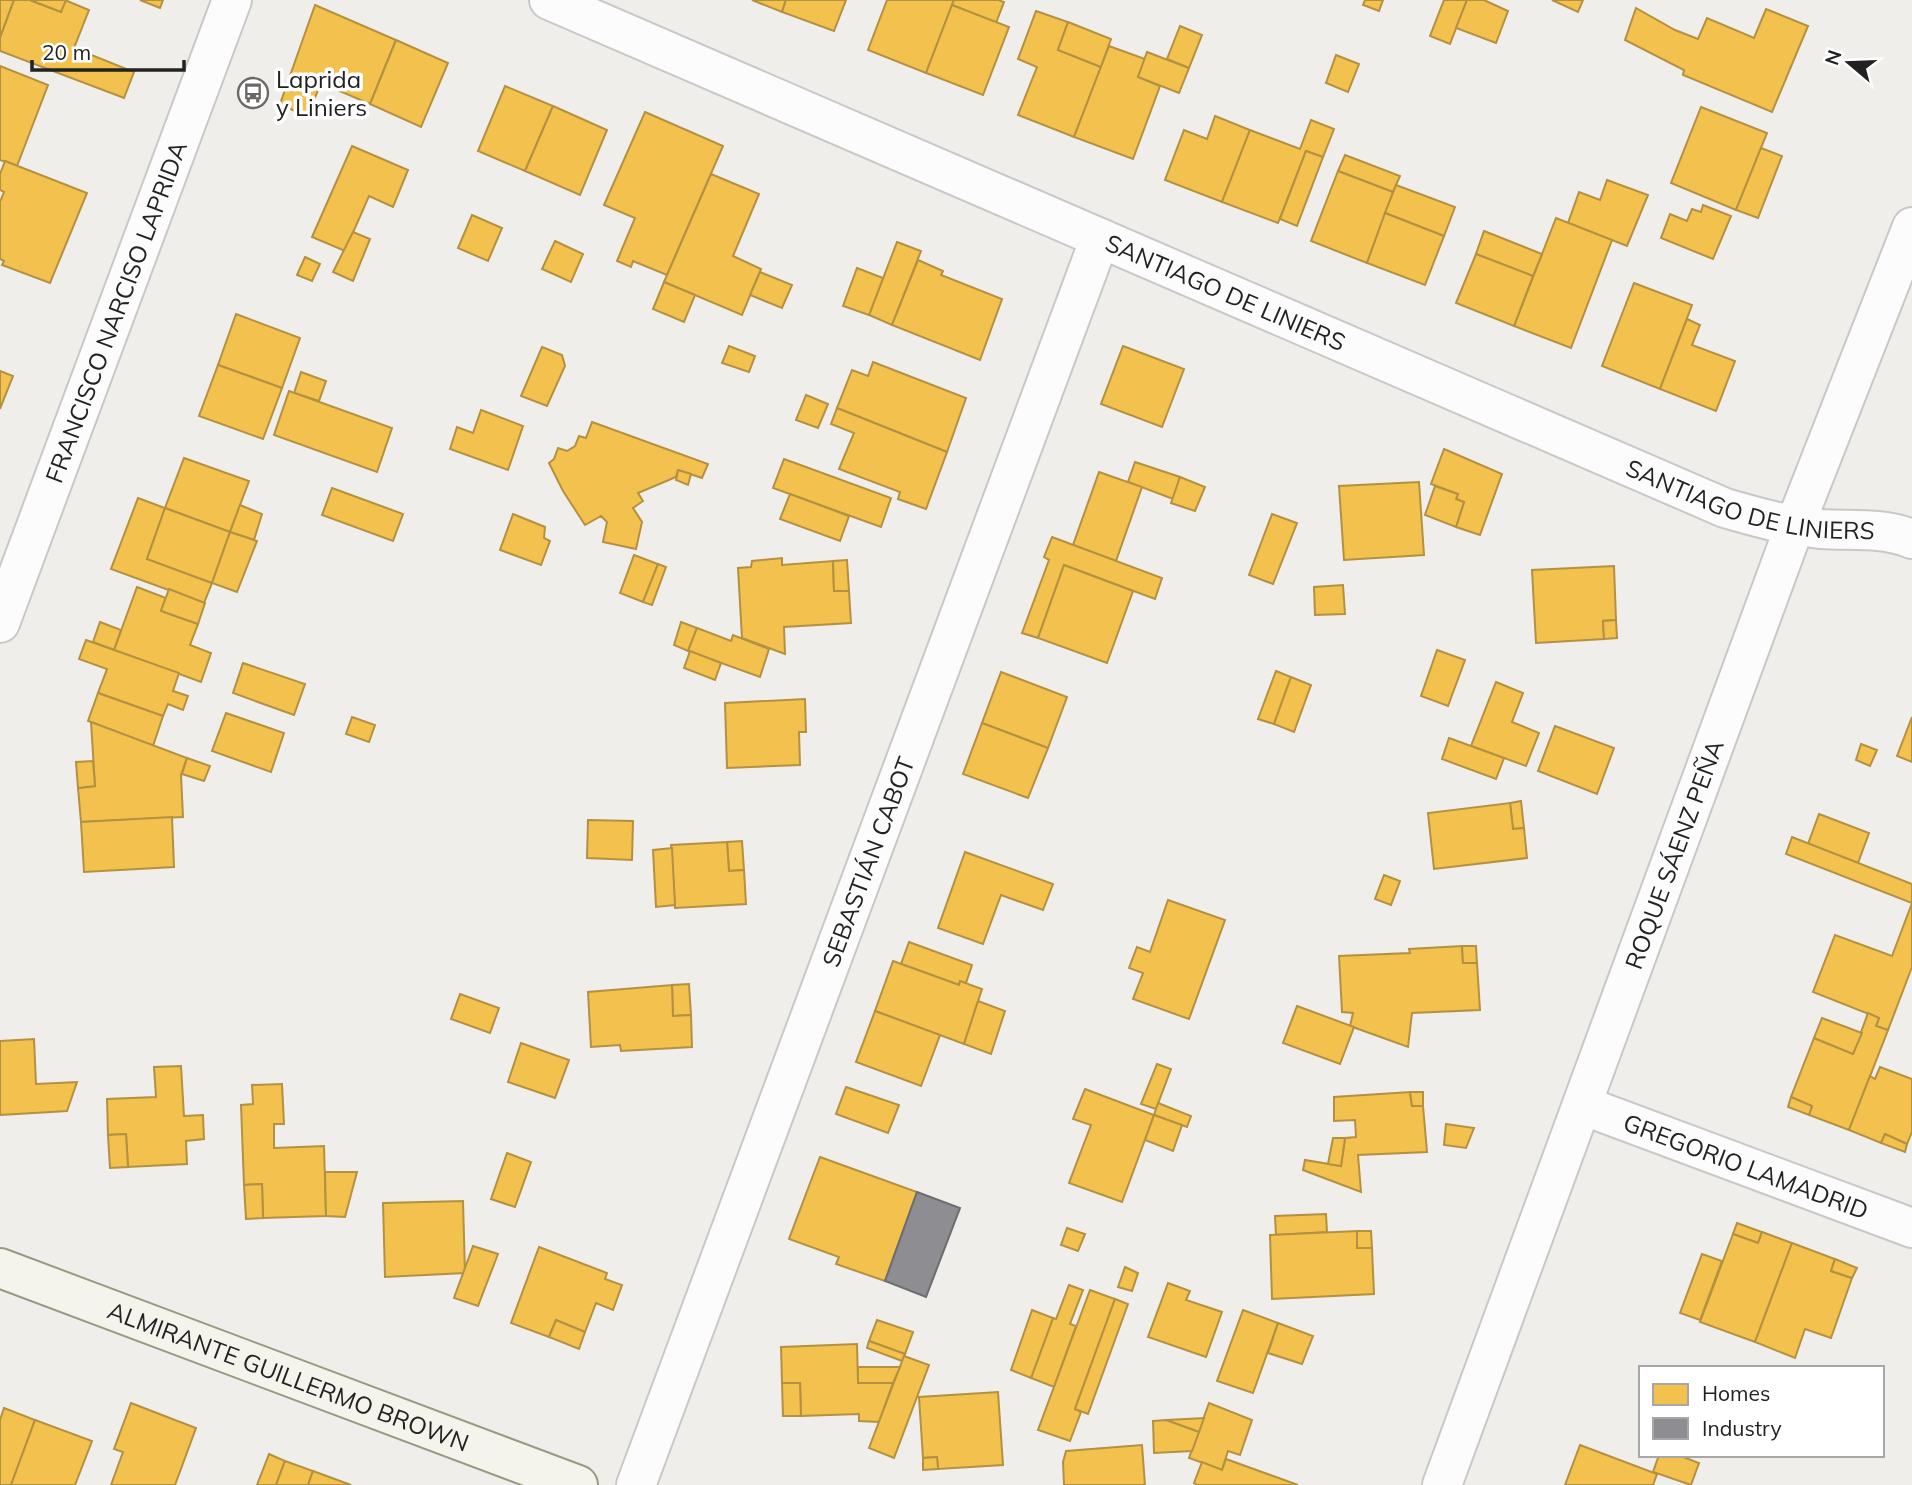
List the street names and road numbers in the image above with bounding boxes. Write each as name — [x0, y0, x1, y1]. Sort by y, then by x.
street label: FRANCISCO NARCISO LAPRIDA — [39, 137, 193, 487]
street label: SANTIAGO DE LINIERS — [1101, 227, 1350, 357]
street label: SANTIAGO DE LINIERS — [1622, 452, 1875, 546]
street label: ROQUE SÁENZ PEÑA — [1618, 735, 1730, 973]
street label: SEBASTIÁN CABOT — [815, 752, 921, 971]
street label: GREGORIO LAMADRID — [1619, 1107, 1873, 1225]
street label: ALMIRANTE GUILLERMO BROWN — [104, 1295, 473, 1458]

